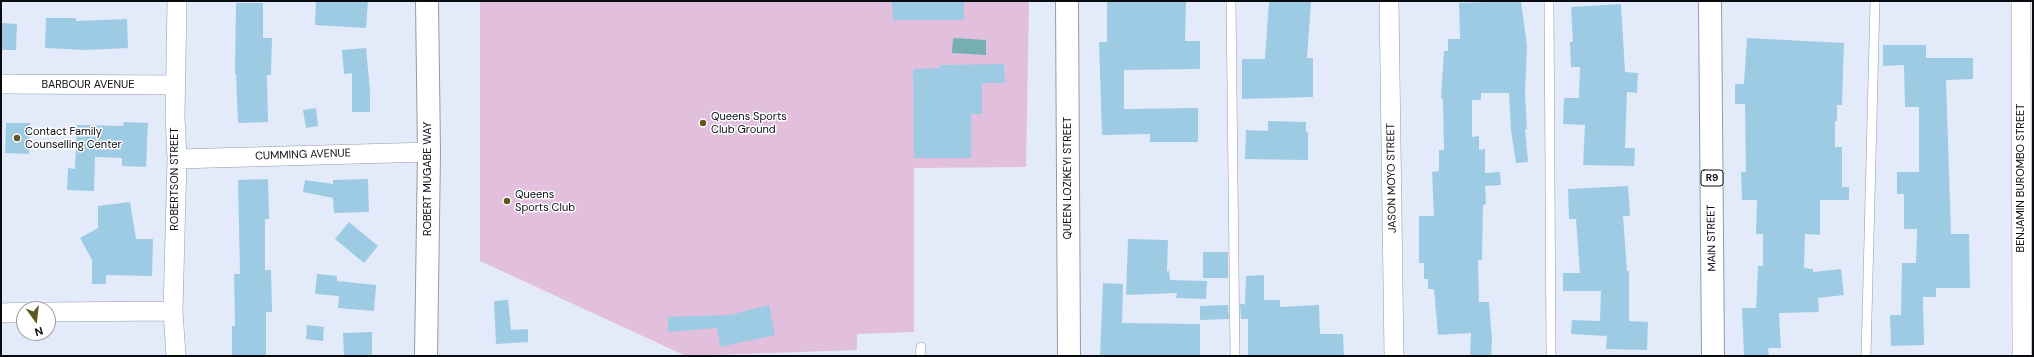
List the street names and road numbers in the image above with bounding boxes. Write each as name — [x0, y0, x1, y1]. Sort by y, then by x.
street label: BARBOUR AVENUE — [42, 78, 134, 92]
street label: BENJAMIN BUROMBO STREET — [2014, 104, 2028, 252]
street label: QUEEN LOZIKEYI STREET — [1061, 117, 1075, 239]
street label: ROBERT MUGABE WAY — [421, 122, 435, 236]
street label: JASON MOYO STREET — [1384, 123, 1400, 233]
street label: ROBERTSON STREET — [168, 127, 182, 231]
street label: CUMMING AVENUE — [255, 147, 351, 163]
road number: R9 — [1701, 170, 1723, 186]
street label: MAIN STREET — [1705, 204, 1719, 272]

